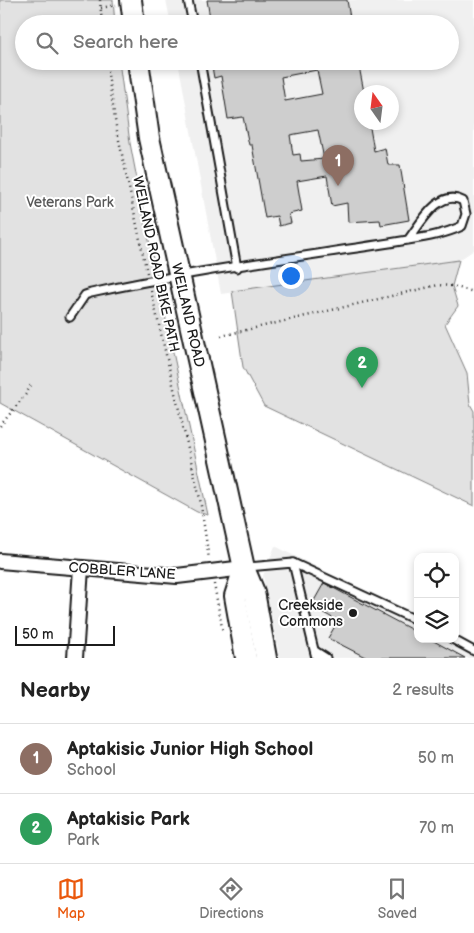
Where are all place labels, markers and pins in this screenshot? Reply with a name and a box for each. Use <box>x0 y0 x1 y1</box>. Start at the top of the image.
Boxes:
pin: 1 <box>322 145 354 186</box>
pin: 2 <box>346 347 378 388</box>
place label: Creekside Commons <box>278 597 343 630</box>
marker: Creekside Commons <box>347 607 359 619</box>

